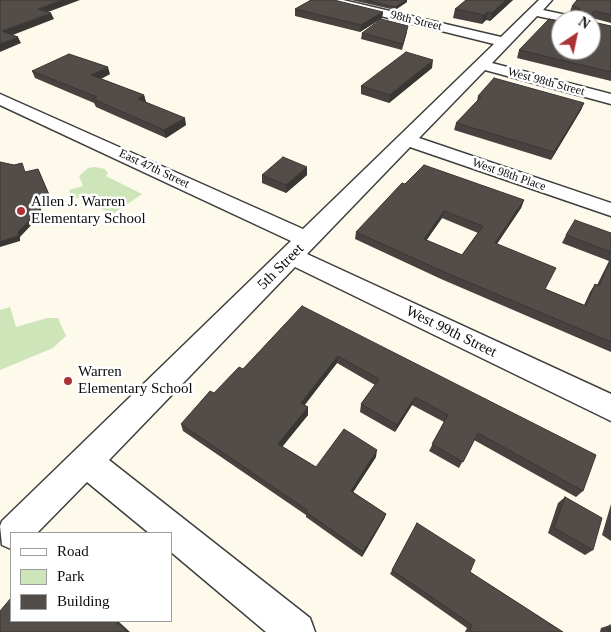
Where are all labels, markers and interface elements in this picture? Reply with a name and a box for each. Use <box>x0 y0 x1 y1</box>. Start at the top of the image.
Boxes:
street label: 98th Street <box>389 8 443 34</box>
north arrow <box>551 10 601 60</box>
text: N <box>576 14 592 32</box>
street label: West 98th Street <box>506 65 586 99</box>
street label: East 47th Street <box>117 146 191 192</box>
street label: West 98th Place <box>470 156 548 194</box>
place label: Allen J. Warren Elementary School <box>31 193 146 228</box>
marker: Allen J. Warren Elementary School <box>15 205 27 217</box>
street label: 5th Street <box>254 240 308 294</box>
street label: West 99th Street <box>403 302 499 362</box>
place label: Warren Elementary School <box>78 363 193 398</box>
marker: Warren Elementary School <box>62 375 74 387</box>
legend <box>10 532 172 622</box>
text: Road <box>57 543 89 559</box>
text: Park <box>57 568 85 584</box>
text: Building <box>57 593 110 609</box>

